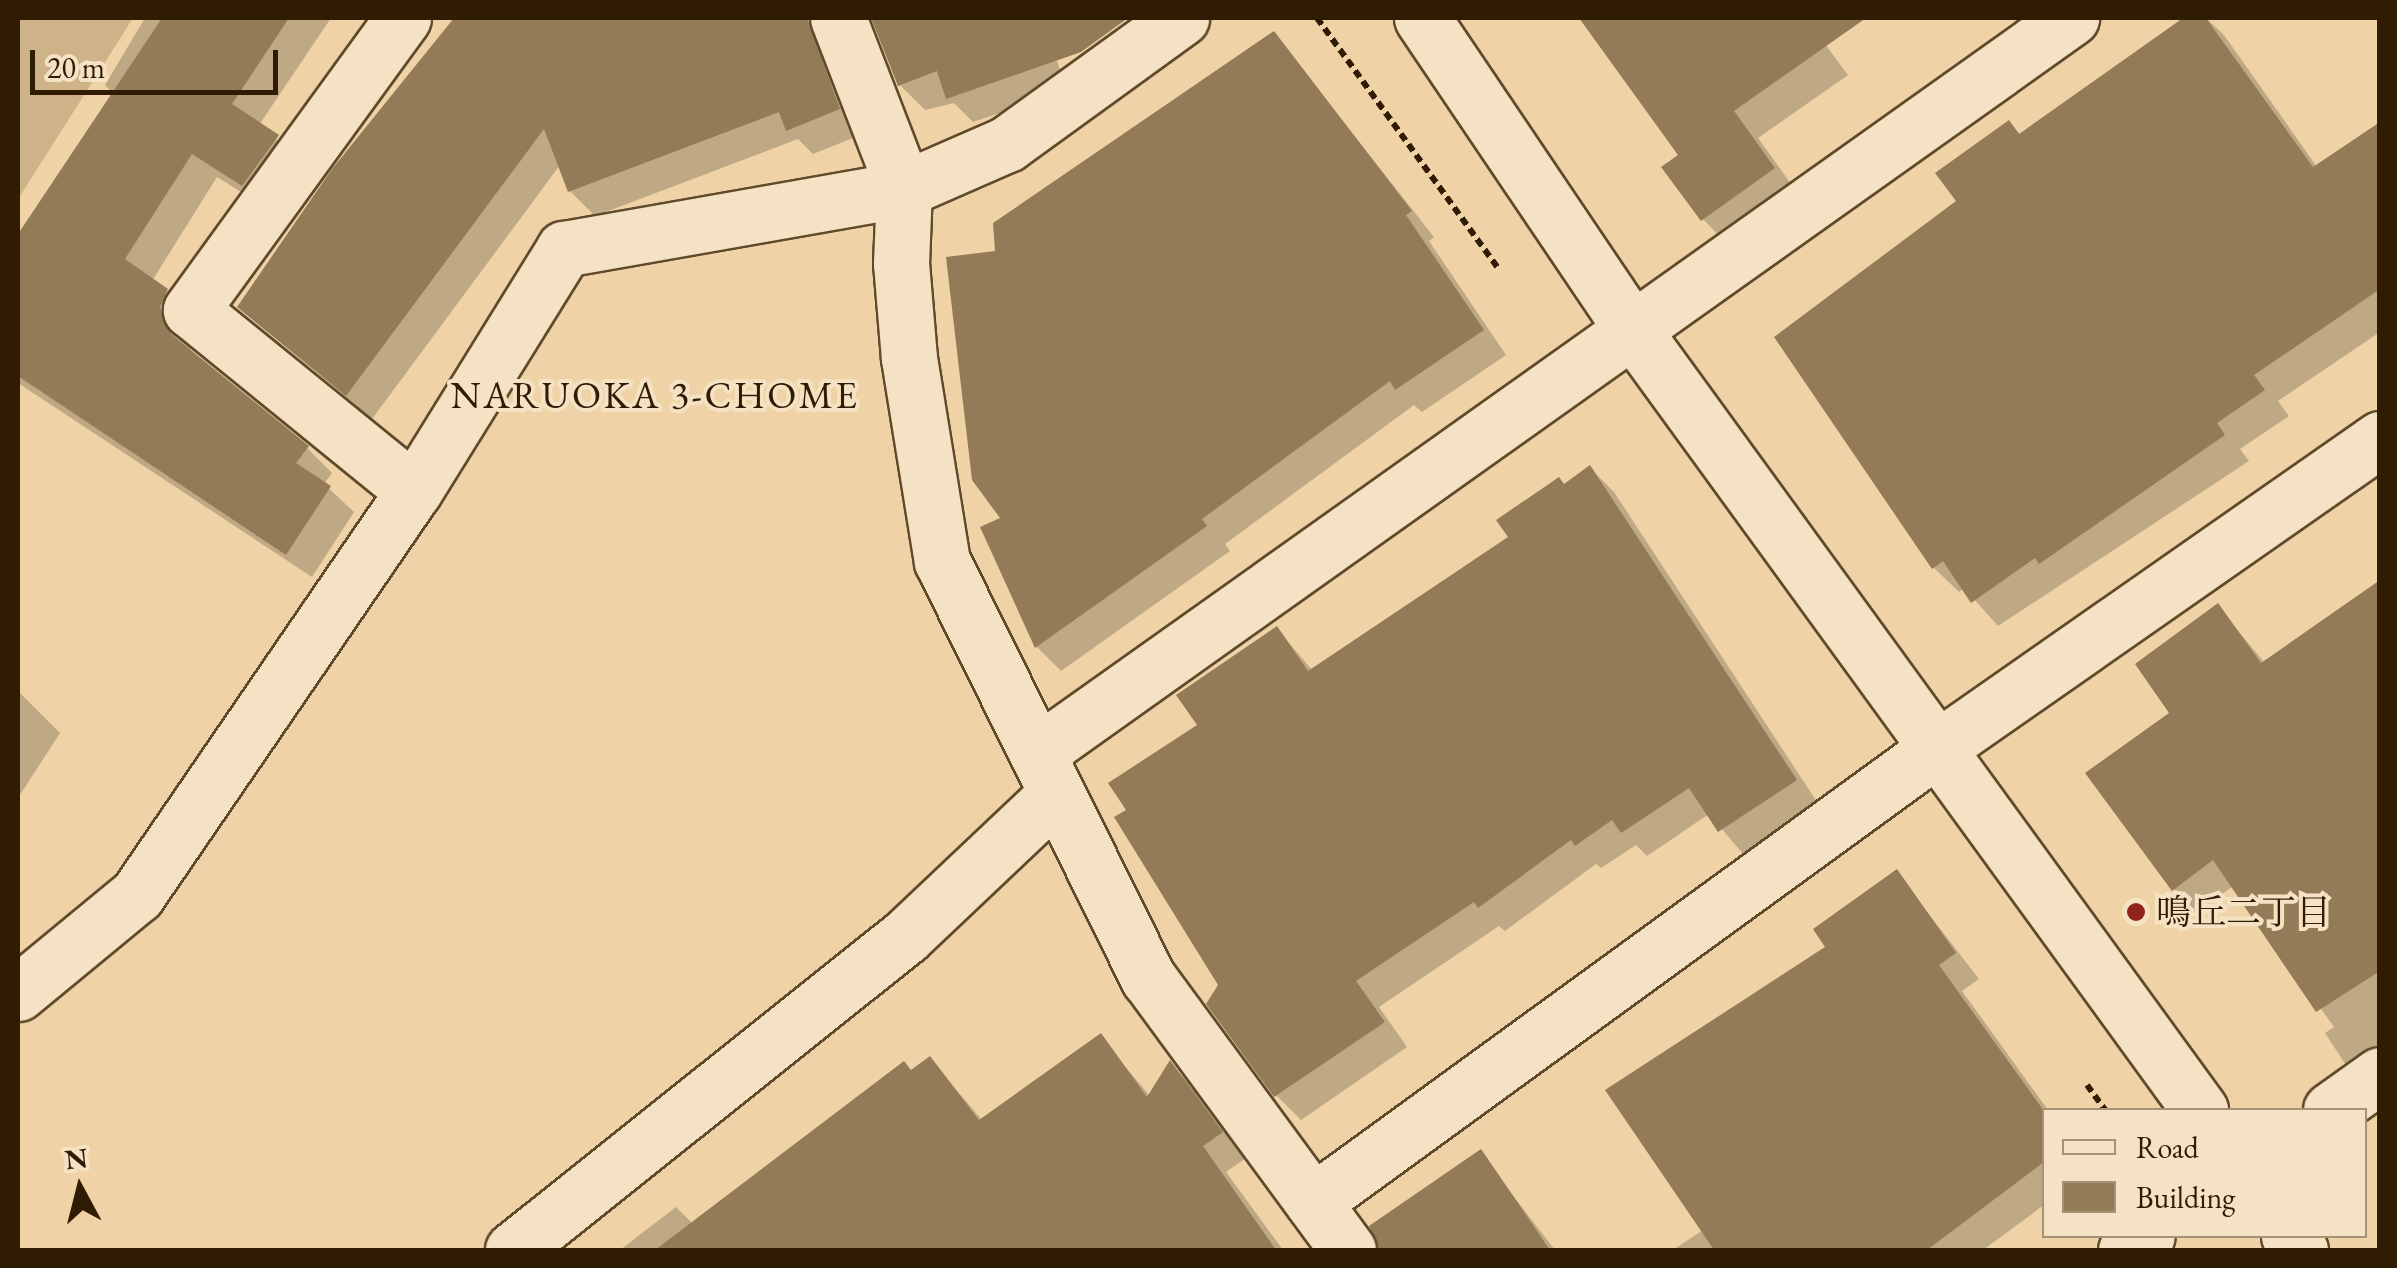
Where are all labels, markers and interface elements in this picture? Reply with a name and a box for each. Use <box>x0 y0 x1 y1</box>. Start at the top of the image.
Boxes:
scale bar <box>35 30 282 92</box>
text: 20 m <box>47 48 105 87</box>
district label: NARUOKA 3-CHOME <box>451 372 859 418</box>
place label: 鳴丘二丁目 <box>2156 891 2331 933</box>
marker: 鳴丘二丁目 <box>2125 901 2147 923</box>
legend <box>2042 1108 2367 1238</box>
text: Road <box>2136 1128 2199 1167</box>
north arrow <box>30 1138 130 1238</box>
text: N <box>63 1139 90 1177</box>
text: Building <box>2136 1178 2235 1217</box>

